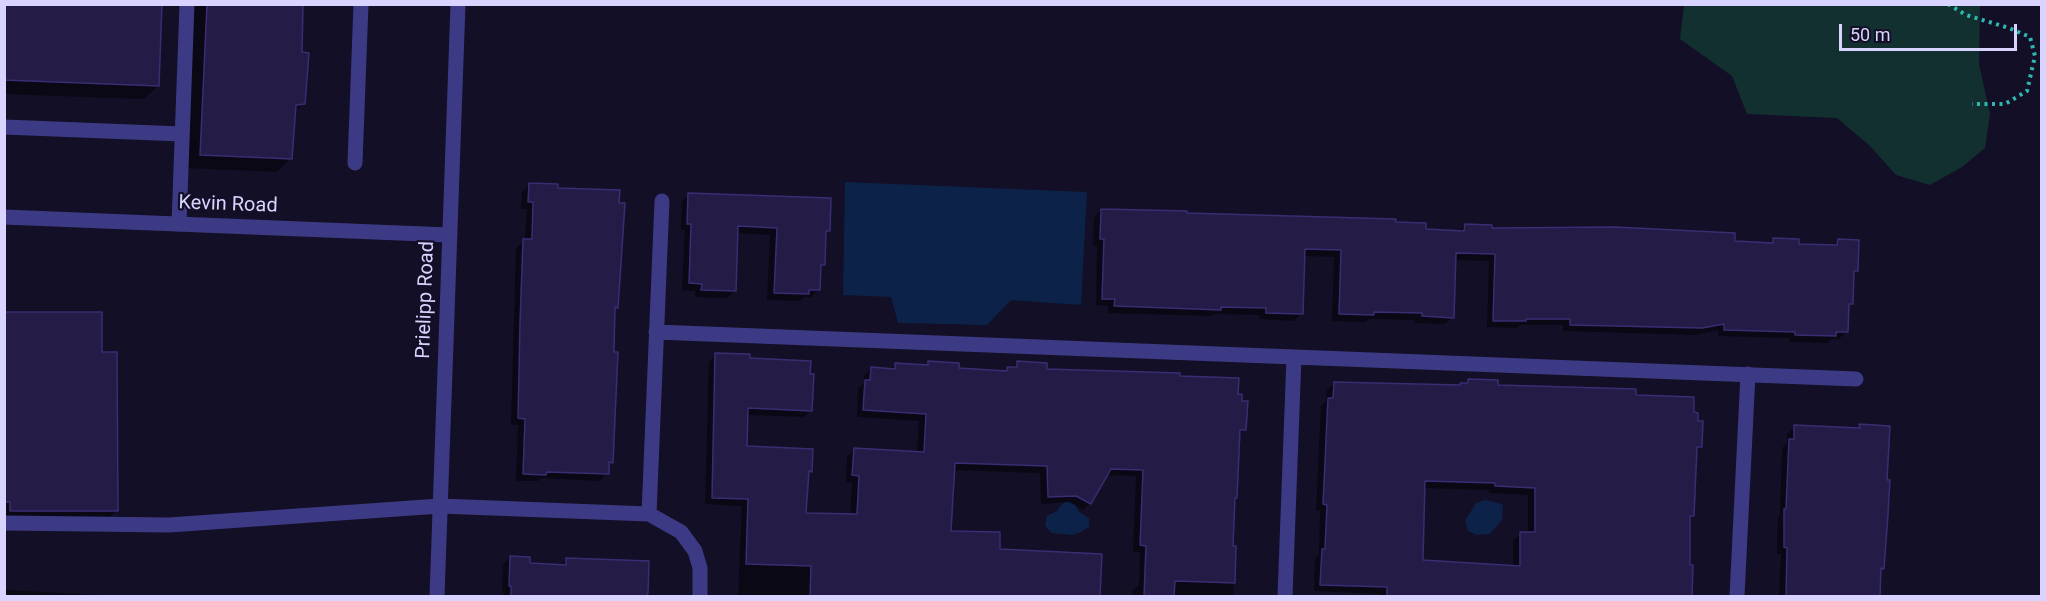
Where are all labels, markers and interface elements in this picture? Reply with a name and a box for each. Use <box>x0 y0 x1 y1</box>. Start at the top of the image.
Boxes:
scale bar <box>1842 12 2020 50</box>
text: 50 m <box>1850 24 1890 45</box>
street label: Kevin Road <box>178 191 278 219</box>
street label: Prielipp Road <box>412 241 440 359</box>

